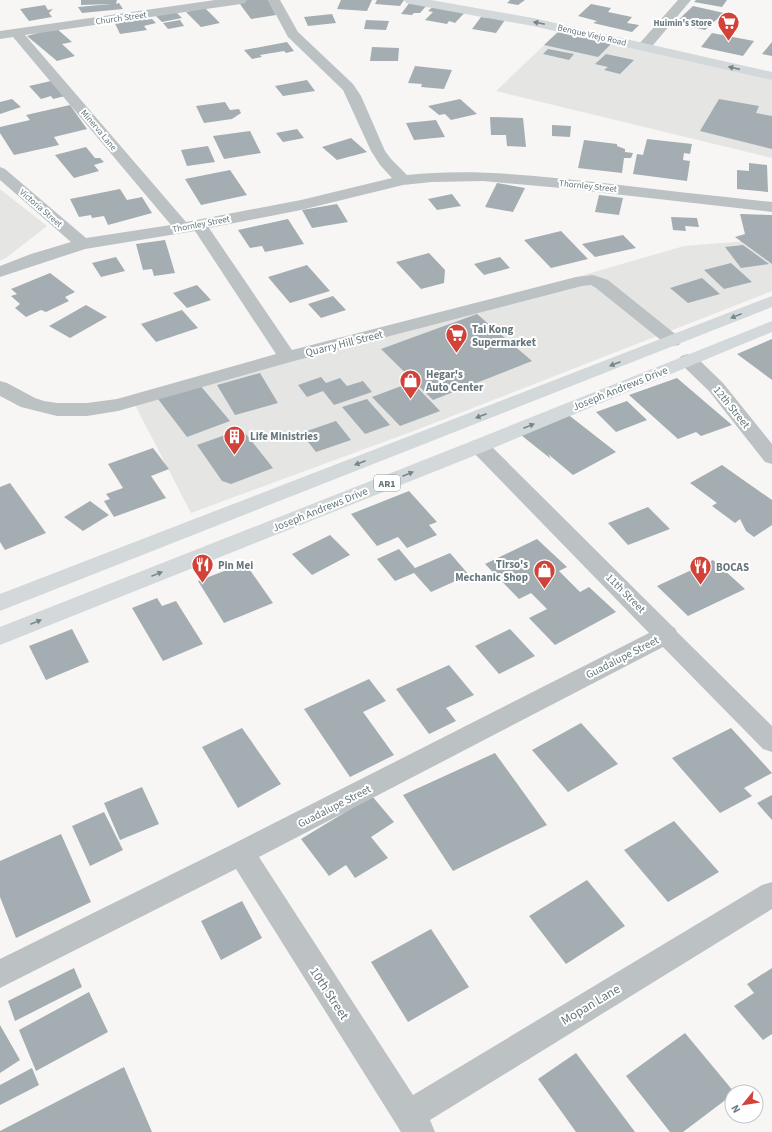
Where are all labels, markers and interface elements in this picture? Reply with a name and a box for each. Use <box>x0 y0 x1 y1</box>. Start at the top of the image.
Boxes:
street label: Church Street <box>95 8 147 29</box>
supermarket icon: Huimin's Store <box>715 10 741 43</box>
place label: Huimin's Store <box>654 17 712 30</box>
one-way arrow <box>533 20 545 26</box>
street label: Benque Viejo Road <box>556 21 628 50</box>
one-way arrow <box>728 64 740 70</box>
street label: Minerva Lane <box>78 107 120 154</box>
street label: Thornley Street <box>558 177 617 196</box>
street label: Victoria Street <box>16 186 65 231</box>
street label: Thornley Street <box>171 213 231 236</box>
one-way arrow <box>730 313 741 319</box>
supermarket icon: Tai Kong Supermarket <box>443 322 469 355</box>
place label: Tai Kong Supermarket <box>472 322 537 350</box>
street label: Quarry Hill Street <box>304 327 385 360</box>
one-way arrow <box>609 361 621 367</box>
street label: Joseph Andrews Drive <box>570 362 671 414</box>
shop icon: Hegar's Auto Center <box>397 367 423 400</box>
place label: Hegar's Auto Center <box>425 367 484 395</box>
street label: 12th Street <box>710 383 753 432</box>
one-way arrow <box>474 414 486 420</box>
one-way arrow <box>523 422 535 428</box>
building icon: Life Ministries <box>222 423 248 456</box>
place label: Life Ministries <box>250 429 318 444</box>
one-way arrow <box>353 461 365 467</box>
one-way arrow <box>403 471 415 477</box>
road number: AR1 <box>374 475 400 491</box>
street label: Joseph Andrews Drive <box>270 483 371 535</box>
restaurant icon: Pin Mei <box>190 552 216 585</box>
restaurant icon: BOCAS <box>688 554 714 587</box>
place label: Tirso's Mechanic Shop <box>455 557 528 585</box>
shop icon: Tirso's Mechanic Shop <box>531 557 557 590</box>
place label: Pin Mei <box>218 558 253 573</box>
place label: BOCAS <box>716 560 749 575</box>
one-way arrow <box>152 570 164 576</box>
street label: 11th Street <box>603 570 649 617</box>
one-way arrow <box>31 618 43 624</box>
street label: Guadalupe Street <box>583 632 662 682</box>
street label: Guadalupe Street <box>295 781 374 831</box>
street label: 10th Street <box>305 964 353 1024</box>
street label: Mopan Lane <box>557 980 624 1030</box>
north arrow <box>724 1084 764 1124</box>
text: N <box>727 1102 744 1116</box>

